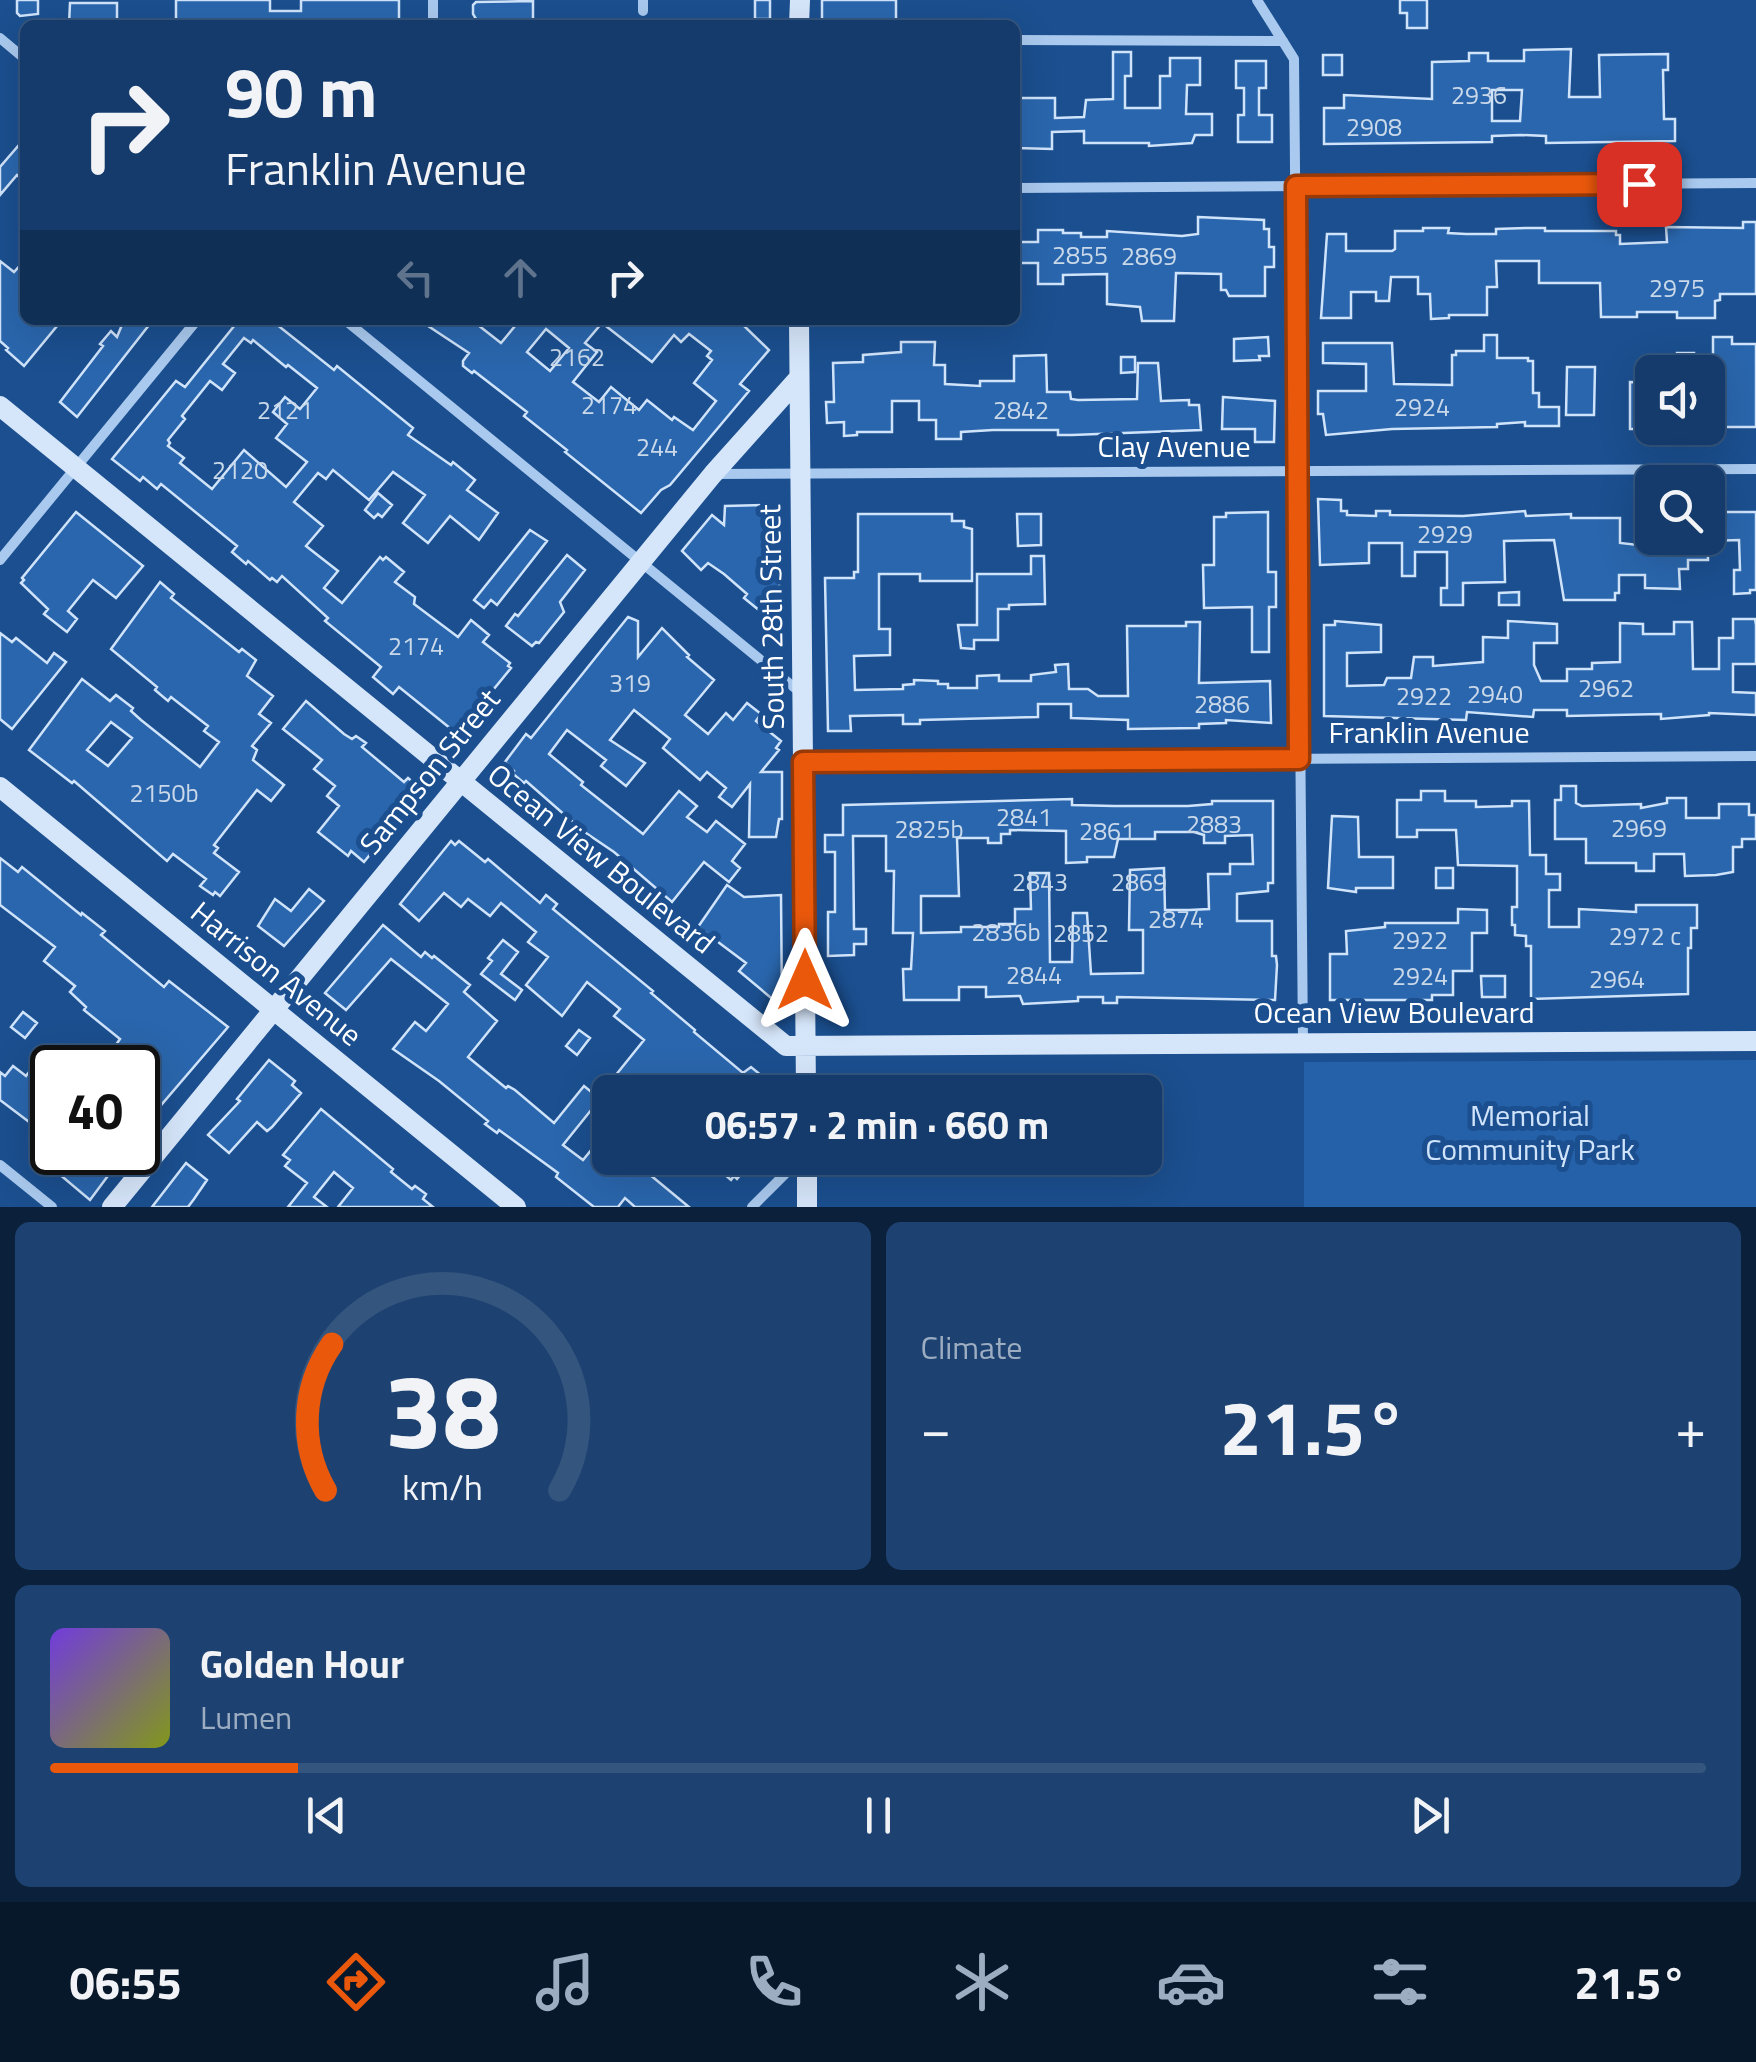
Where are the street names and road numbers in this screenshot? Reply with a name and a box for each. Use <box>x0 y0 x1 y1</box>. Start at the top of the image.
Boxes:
street label: Clay Avenue <box>1097 423 1251 469</box>
street label: South 28th Street <box>746 503 796 730</box>
street label: Sampson Street <box>348 678 511 864</box>
street label: Franklin Avenue <box>1328 709 1530 755</box>
street label: Ocean View Boulevard <box>478 752 725 965</box>
street label: Harrison Avenue <box>181 890 372 1057</box>
street label: Ocean View Boulevard <box>1253 989 1535 1035</box>

